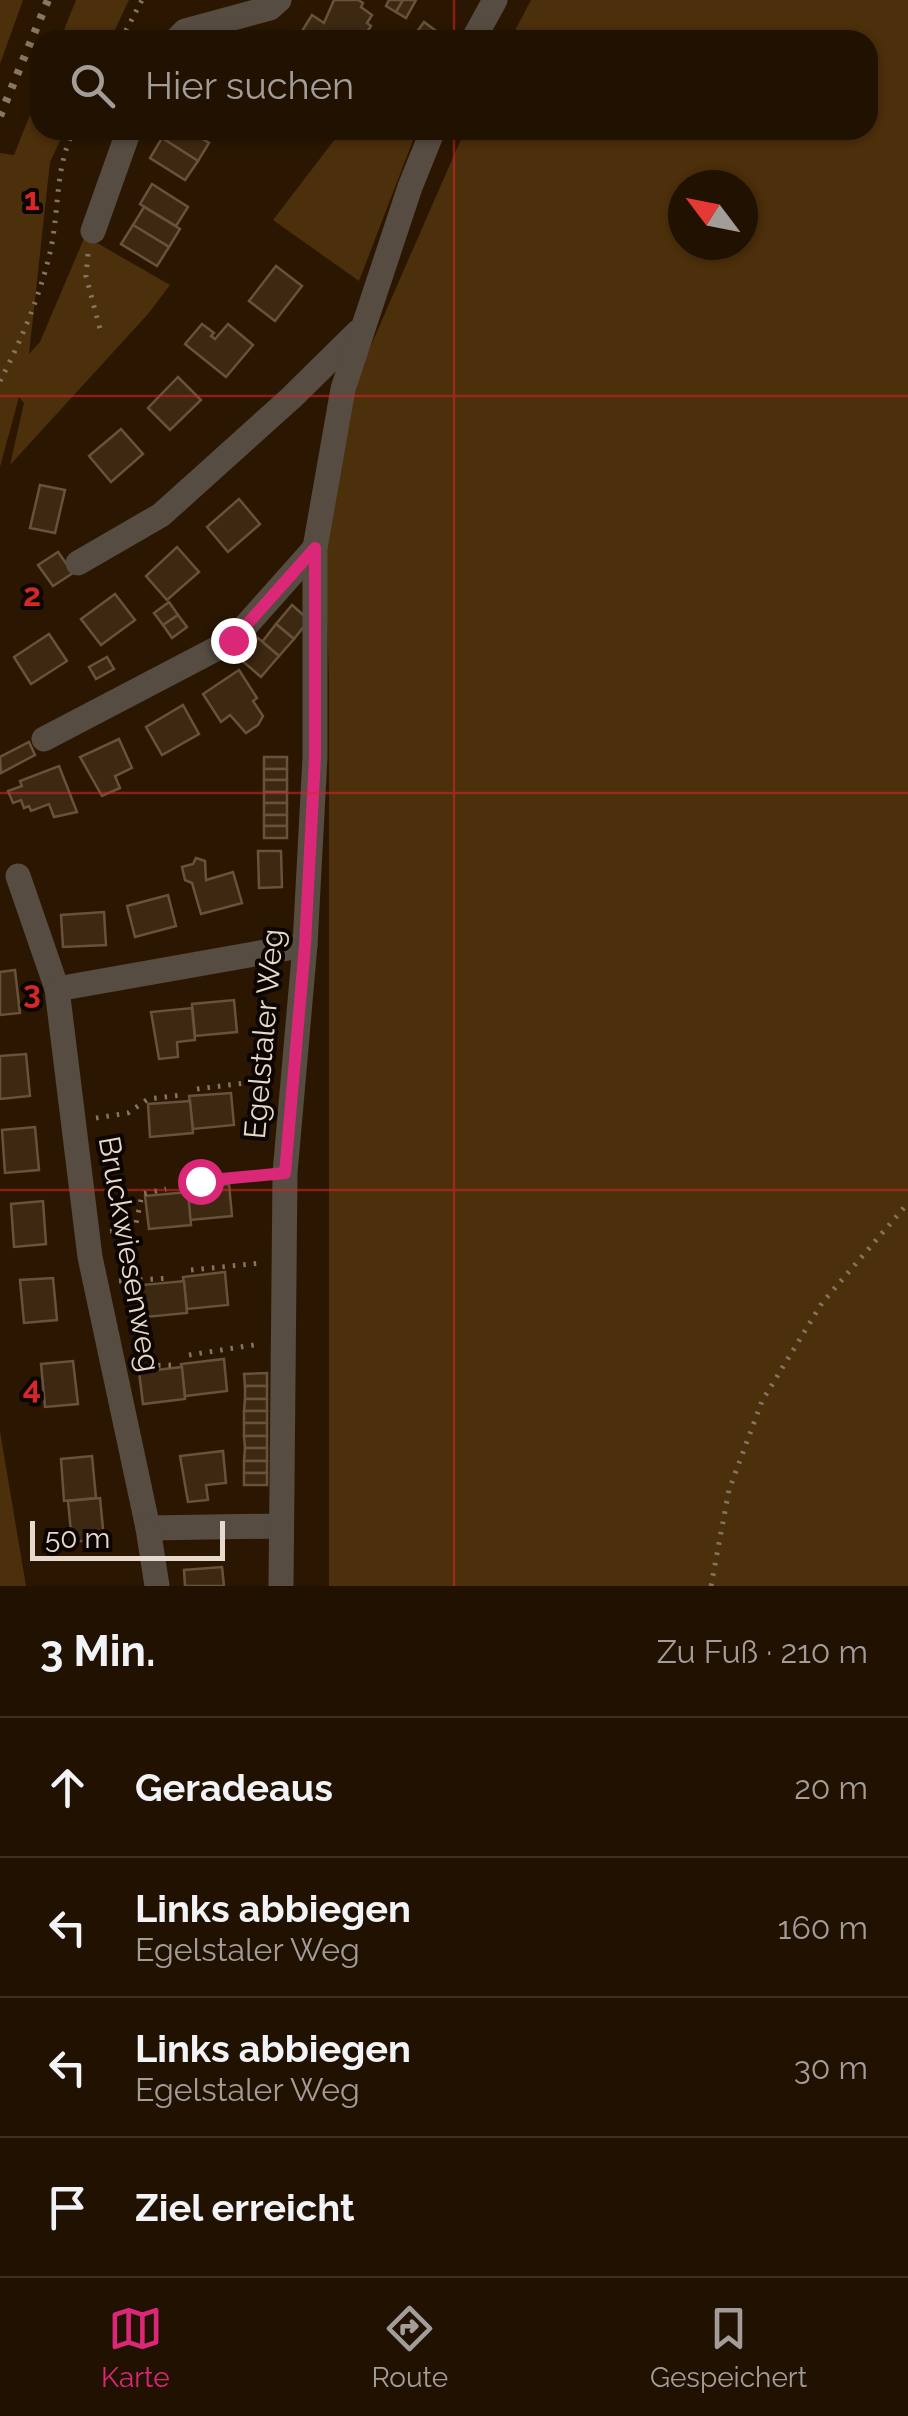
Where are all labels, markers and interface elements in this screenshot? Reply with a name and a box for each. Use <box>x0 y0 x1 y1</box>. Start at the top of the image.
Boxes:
search box <box>30 30 878 140</box>
icon: search <box>65 58 120 113</box>
text: Hier suchen <box>145 63 354 108</box>
north arrow <box>668 170 758 260</box>
text: 1 <box>24 180 40 217</box>
text: 2 <box>23 576 41 613</box>
route end <box>211 618 257 664</box>
street label: Egelstaler Weg <box>237 927 290 1140</box>
text: 3 <box>23 973 41 1010</box>
street label: Bruckwiesenweg <box>92 1133 167 1374</box>
route start <box>178 1159 224 1205</box>
text: 4 <box>23 1369 41 1406</box>
scale bar <box>30 1516 225 1560</box>
text: 50 m <box>45 1522 110 1555</box>
text: 3 Min. <box>40 1627 155 1676</box>
text: Zu Fuß · 210 m <box>657 1633 868 1670</box>
icon: ahead <box>40 1760 95 1815</box>
text: Geradeaus <box>135 1765 333 1810</box>
text: 20 m <box>794 1769 868 1806</box>
text: Links abbiegen <box>135 1886 411 1931</box>
icon: left <box>40 1900 95 1955</box>
text: 160 m <box>778 1909 868 1946</box>
text: Egelstaler Weg <box>135 1931 360 1968</box>
text: Links abbiegen <box>135 2026 411 2071</box>
icon: left <box>40 2040 95 2095</box>
text: 30 m <box>794 2049 868 2086</box>
text: Egelstaler Weg <box>135 2071 360 2108</box>
icon: arrive <box>40 2180 95 2235</box>
text: Ziel erreicht <box>135 2185 355 2230</box>
tab: Karte <box>101 2301 170 2394</box>
tab: Route <box>371 2301 448 2394</box>
tab: Gespeichert <box>650 2301 807 2394</box>

